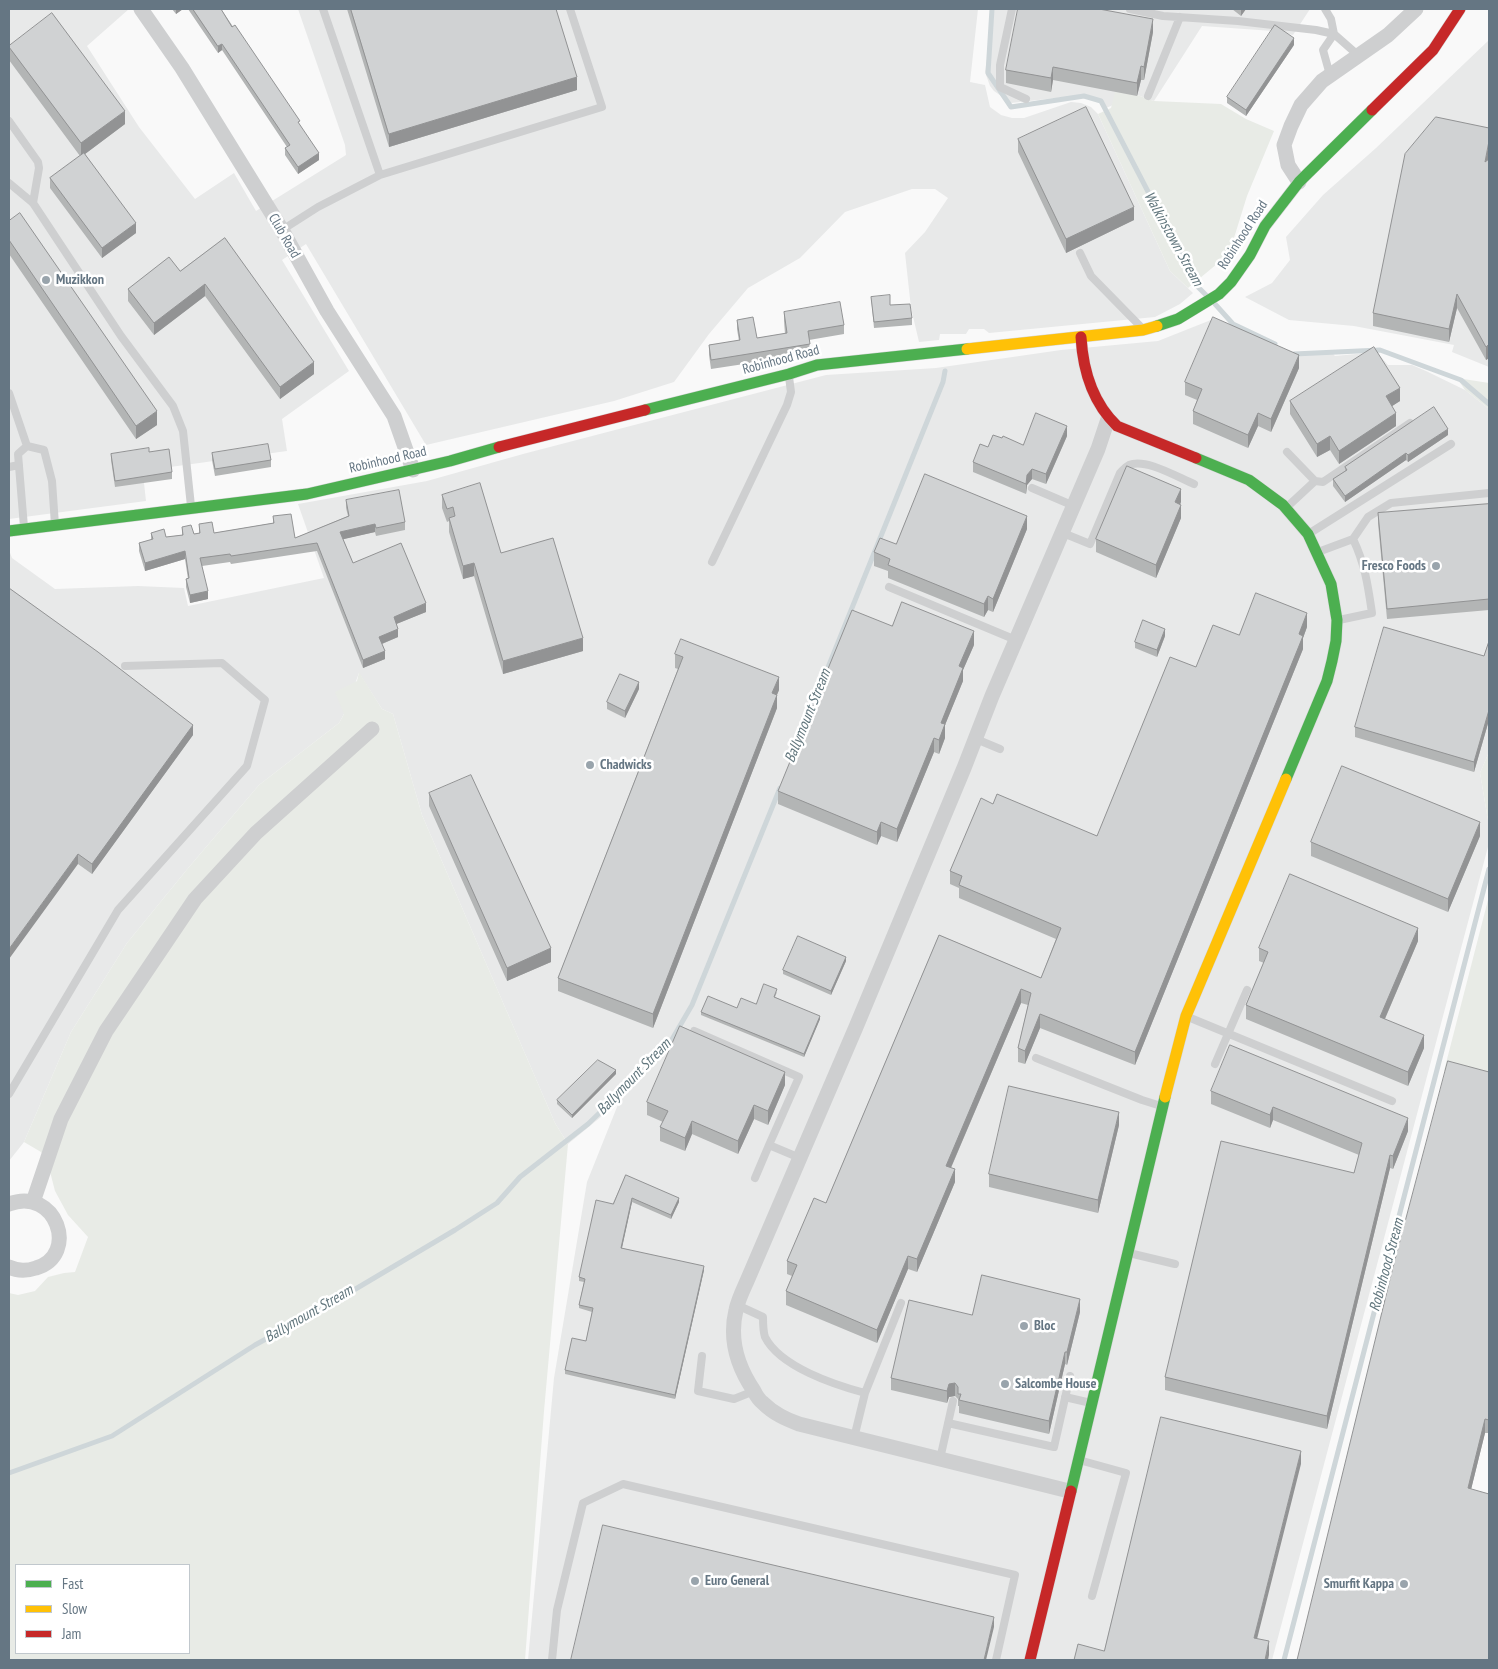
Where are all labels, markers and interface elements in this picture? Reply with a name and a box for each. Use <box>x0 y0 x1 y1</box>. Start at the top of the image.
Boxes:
water label: Walkinstown Stream <box>1140 189 1206 289</box>
street label: Robinhood Road <box>1215 197 1271 273</box>
street label: Club Road <box>265 211 303 261</box>
place label: Muzikkon <box>56 272 104 288</box>
marker: Muzikkon <box>40 274 52 286</box>
street label: Robinhood Road <box>741 342 821 378</box>
street label: Robinhood Road <box>348 443 428 477</box>
place label: Fresco Foods <box>1362 558 1426 574</box>
marker: Fresco Foods <box>1430 560 1442 572</box>
water label: Ballymount Stream <box>781 667 835 765</box>
place label: Chadwicks <box>600 757 652 773</box>
marker: Chadwicks <box>584 759 596 771</box>
water label: Ballymount Stream <box>593 1035 675 1119</box>
water label: Robinhood Stream <box>1366 1217 1408 1313</box>
water label: Ballymount Stream <box>262 1281 356 1347</box>
place label: Bloc <box>1034 1318 1055 1334</box>
marker: Bloc <box>1018 1320 1030 1332</box>
place label: Salcombe House <box>1015 1376 1096 1392</box>
marker: Salcombe House <box>999 1378 1011 1390</box>
legend <box>15 1564 190 1654</box>
place label: Euro General <box>705 1573 769 1589</box>
text: Fast <box>62 1574 83 1593</box>
marker: Euro General <box>689 1575 701 1587</box>
place label: Smurfit Kappa <box>1324 1576 1394 1592</box>
marker: Smurfit Kappa <box>1398 1578 1410 1590</box>
text: Slow <box>62 1599 87 1618</box>
text: Jam <box>62 1624 81 1643</box>

